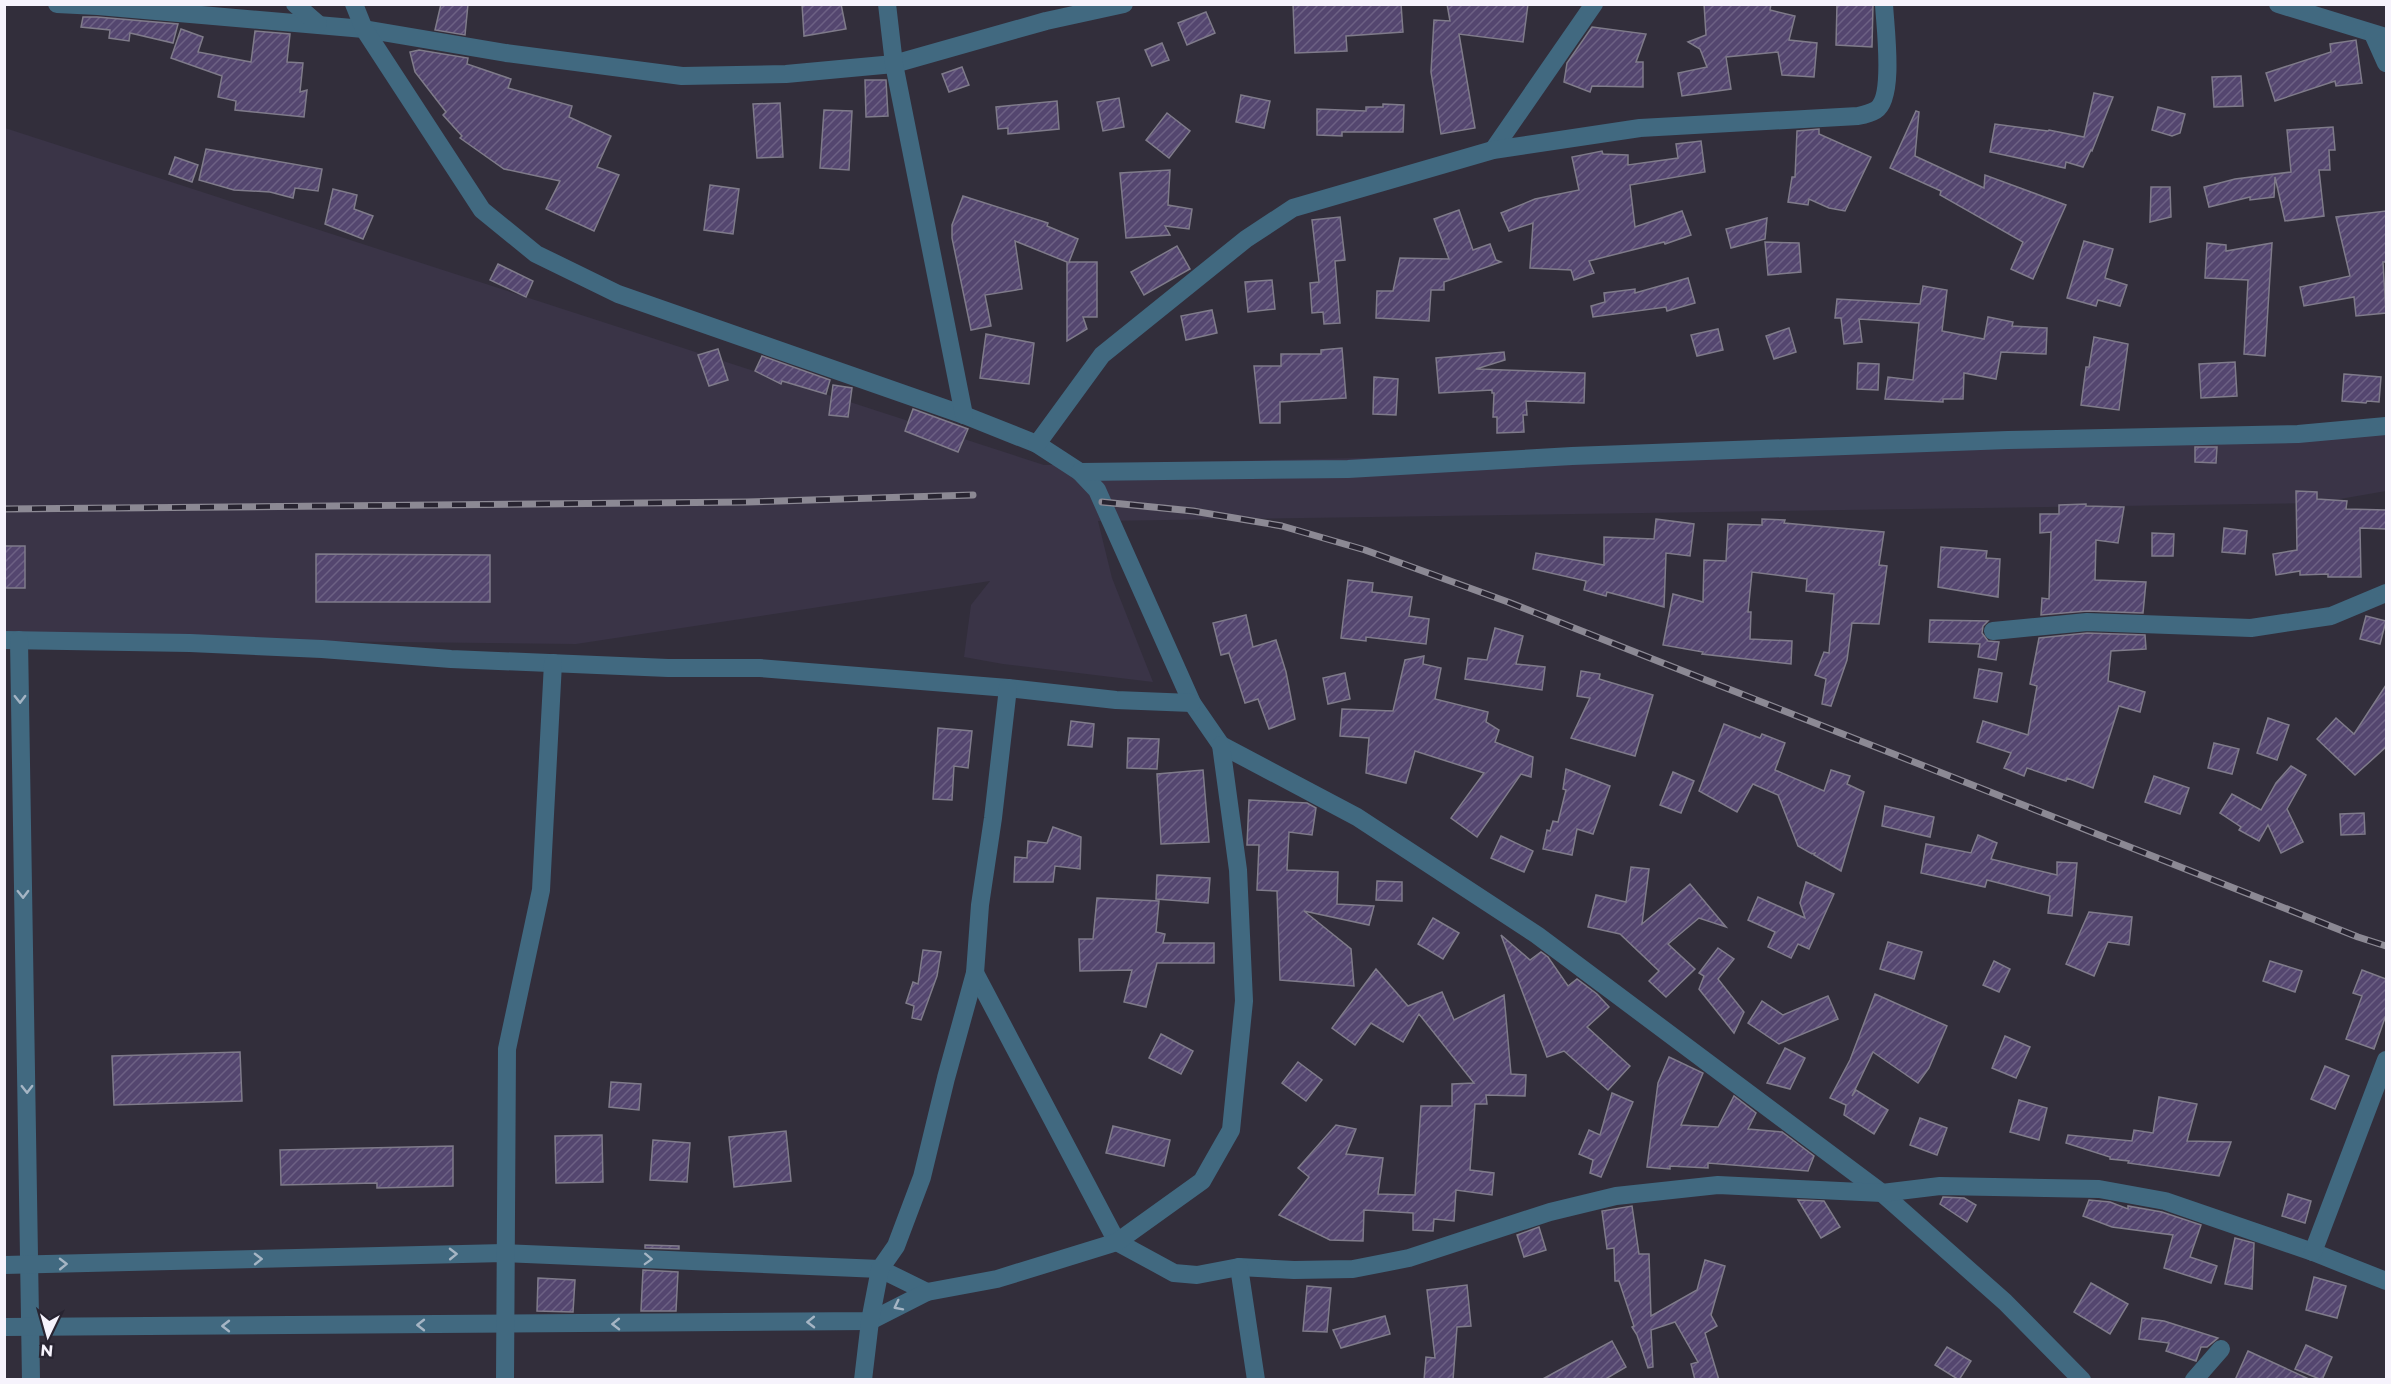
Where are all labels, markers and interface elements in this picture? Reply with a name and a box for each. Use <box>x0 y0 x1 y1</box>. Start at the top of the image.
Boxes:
one-way arrow <box>14 694 26 703</box>
one-way arrow <box>17 889 30 898</box>
one-way arrow <box>21 1084 33 1093</box>
one-way arrow <box>448 1248 457 1260</box>
one-way arrow <box>643 1252 652 1265</box>
one-way arrow <box>253 1253 262 1265</box>
one-way arrow <box>58 1258 67 1270</box>
one-way arrow <box>894 1299 905 1311</box>
north arrow <box>18 1306 78 1366</box>
one-way arrow <box>807 1316 816 1328</box>
one-way arrow <box>612 1317 621 1330</box>
one-way arrow <box>417 1319 426 1331</box>
one-way arrow <box>222 1320 231 1332</box>
text: N <box>39 1340 54 1360</box>

